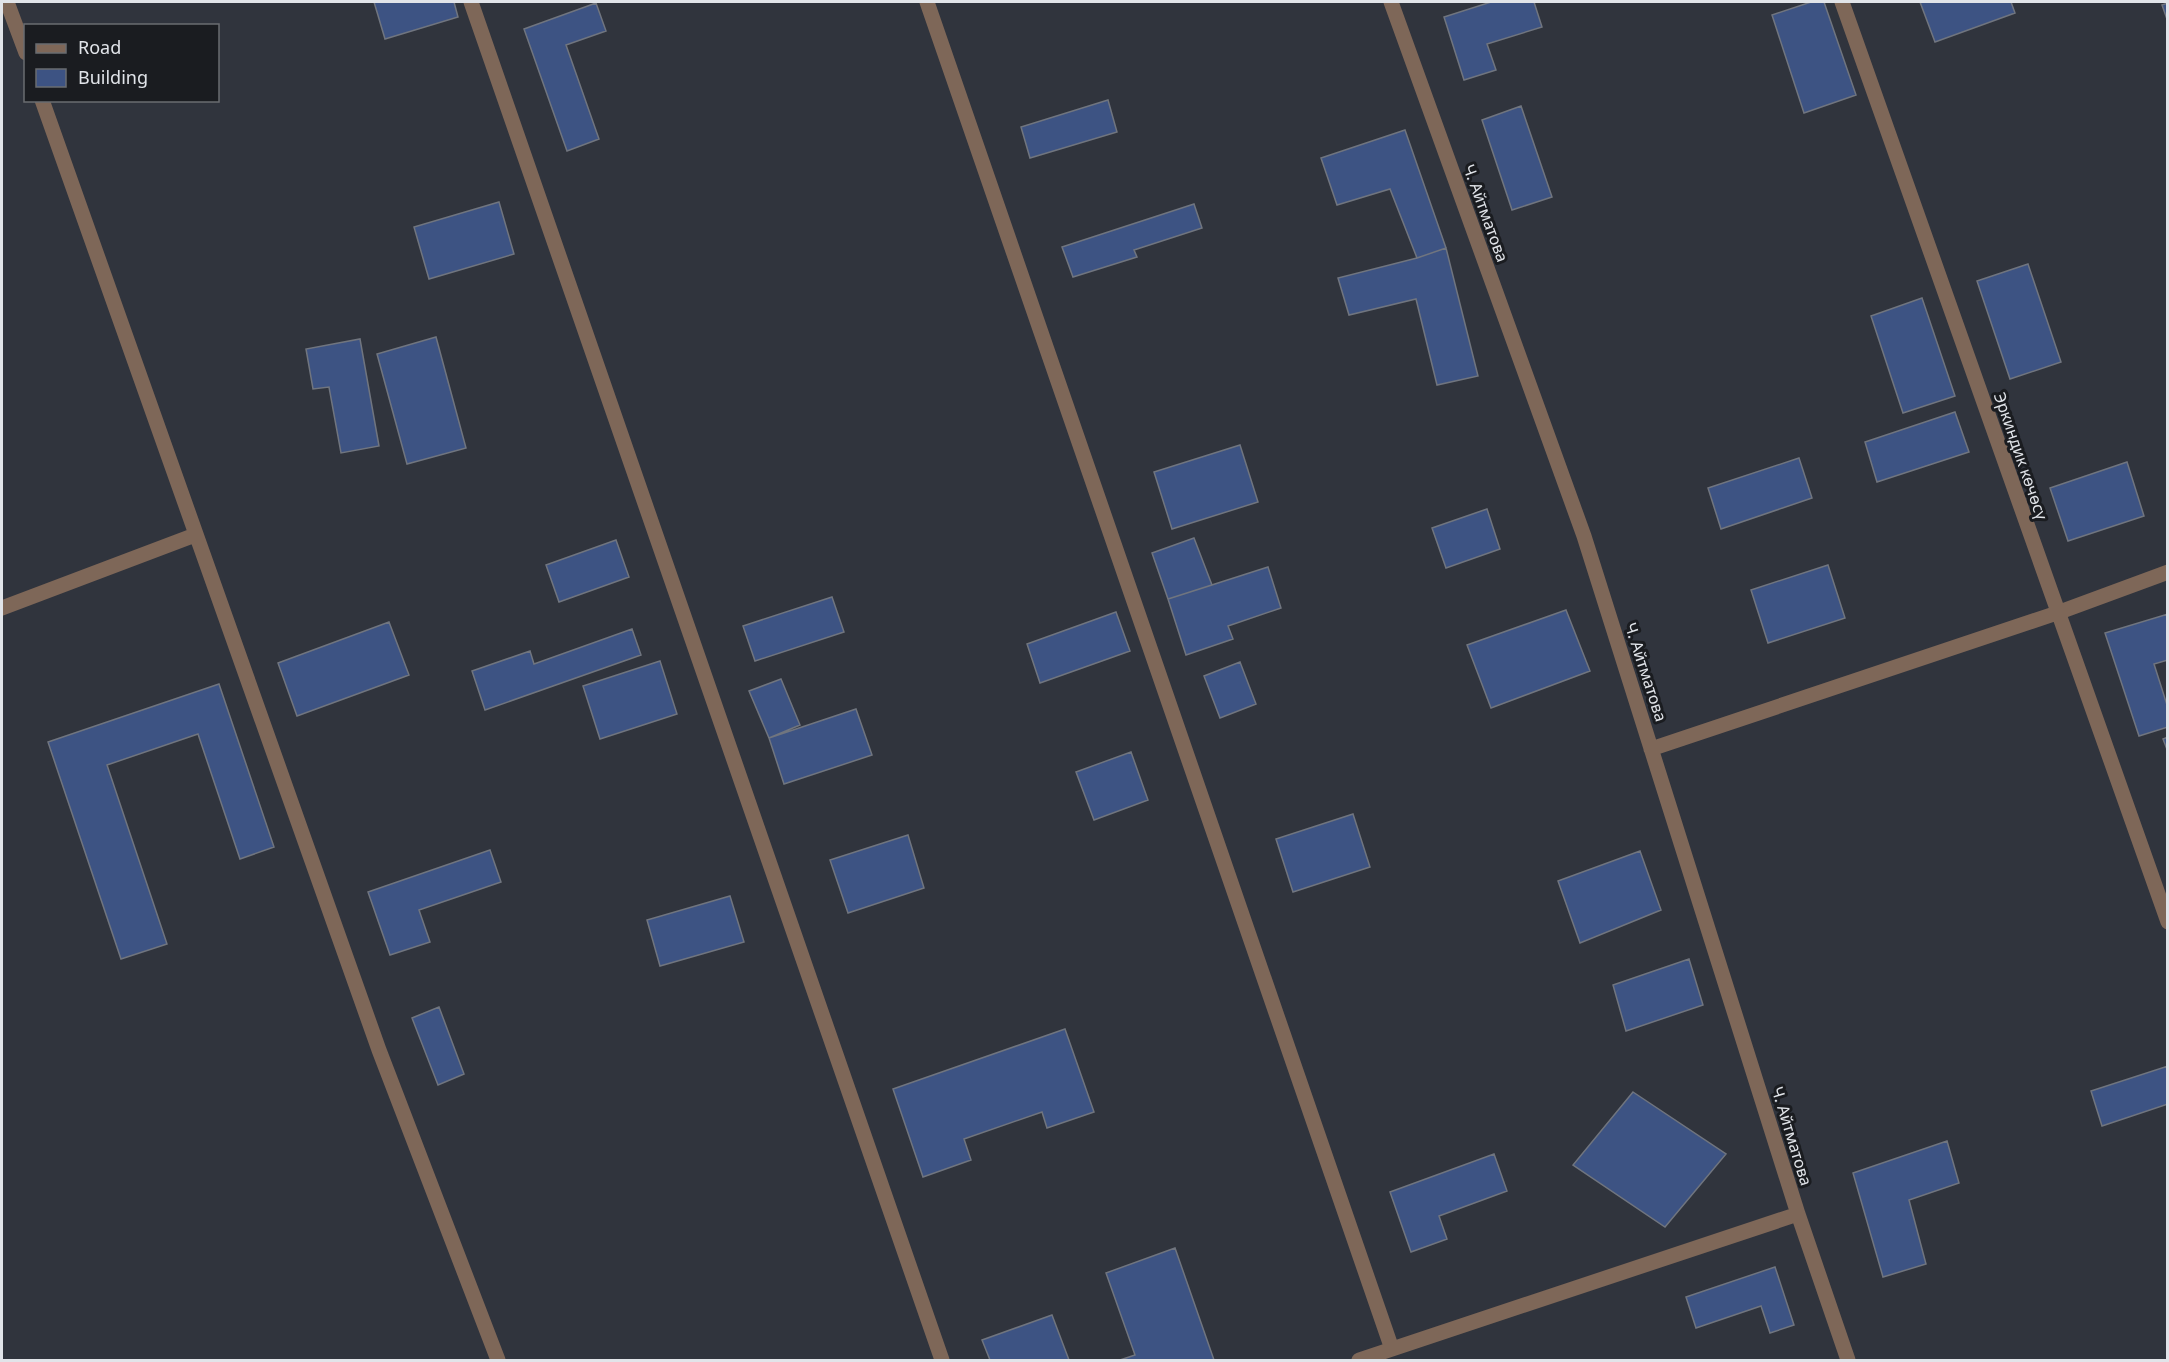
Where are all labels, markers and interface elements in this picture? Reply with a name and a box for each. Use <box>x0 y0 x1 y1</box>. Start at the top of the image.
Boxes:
legend <box>24 24 219 102</box>
text: Road <box>78 35 121 59</box>
text: Building <box>78 65 148 89</box>
street label: Ч. Айтматова <box>1458 161 1514 265</box>
street label: Эркиндик көчөсү <box>1989 389 2053 523</box>
street label: Ч. Айтматова <box>1620 620 1672 724</box>
street label: Ч. Айтматова <box>1766 1084 1818 1188</box>

